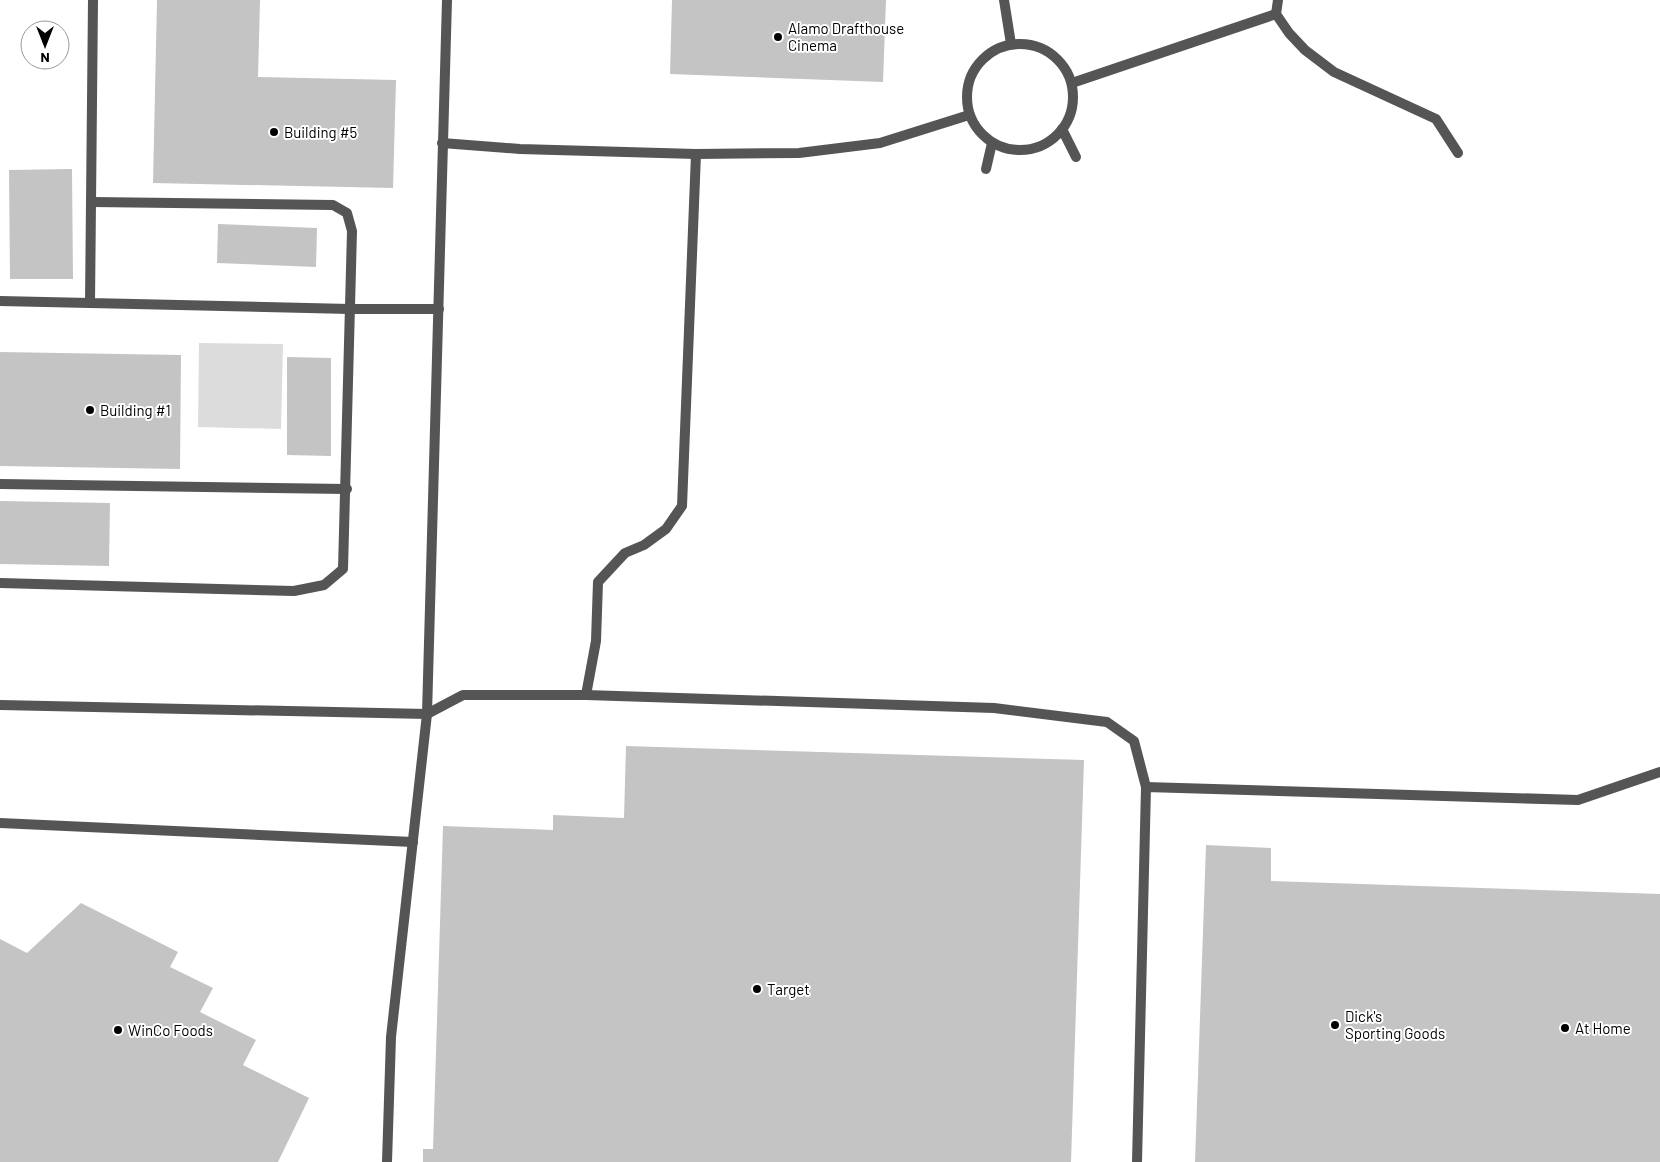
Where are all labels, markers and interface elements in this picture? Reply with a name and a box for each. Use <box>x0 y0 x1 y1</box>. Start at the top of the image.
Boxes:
place label: Alamo Drafthouse Cinema <box>788 19 904 54</box>
north arrow <box>20 20 70 70</box>
marker: Alamo Drafthouse Cinema <box>772 31 784 43</box>
text: N <box>40 50 50 67</box>
place label: Building #5 <box>284 123 357 141</box>
marker: Building #5 <box>268 126 280 138</box>
place label: Building #1 <box>100 401 171 419</box>
marker: Building #1 <box>84 404 96 416</box>
place label: Target <box>767 980 810 998</box>
marker: Target <box>751 983 763 995</box>
place label: Dick's Sporting Goods <box>1345 1007 1445 1042</box>
marker: Dick's Sporting Goods <box>1329 1019 1341 1031</box>
place label: At Home <box>1575 1019 1631 1037</box>
place label: WinCo Foods <box>128 1021 213 1039</box>
marker: At Home <box>1559 1022 1571 1034</box>
marker: WinCo Foods <box>112 1024 124 1036</box>

